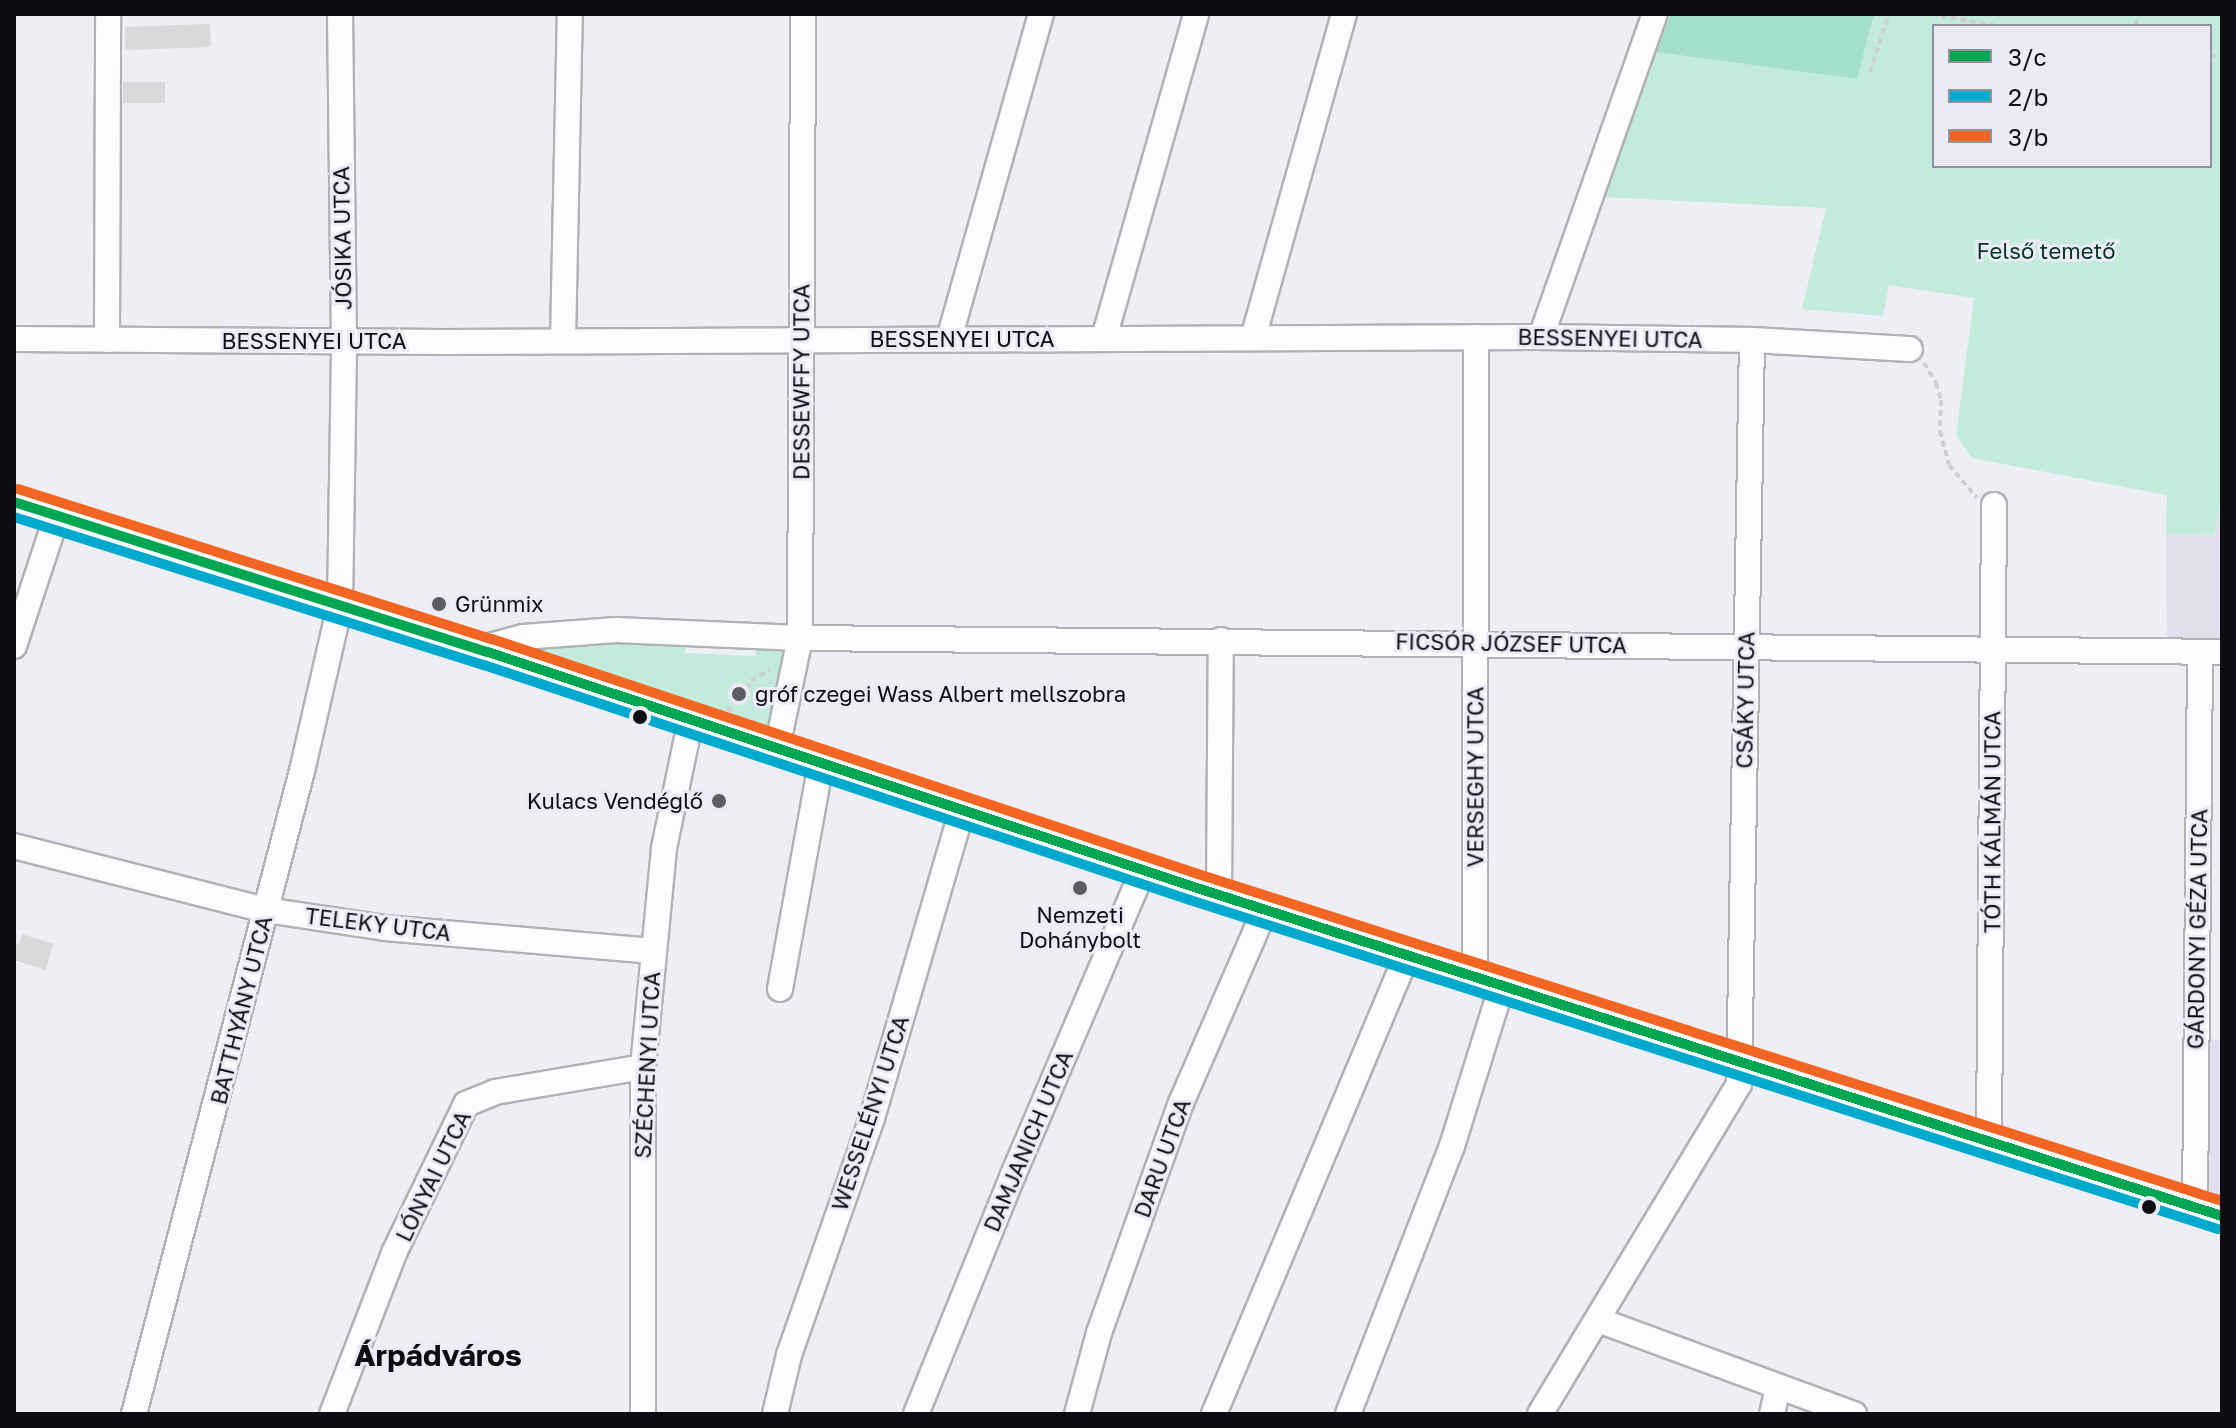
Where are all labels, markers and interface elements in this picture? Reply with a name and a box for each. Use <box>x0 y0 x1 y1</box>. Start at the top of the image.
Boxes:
legend <box>1932 24 2212 168</box>
text: 3/c <box>2008 42 2047 71</box>
text: 2/b <box>2008 82 2048 111</box>
text: 3/b <box>2008 122 2048 151</box>
street label: JÓSIKA UTCA <box>328 166 356 310</box>
park label: Felső temető <box>1977 238 2115 264</box>
street label: DESSEWFFY UTCA <box>788 284 814 480</box>
street label: BESSENYEI UTCA <box>1517 323 1703 353</box>
street label: BESSENYEI UTCA <box>870 326 1054 352</box>
street label: BESSENYEI UTCA <box>222 328 406 354</box>
place label: Grünmix <box>455 591 543 617</box>
marker: Grünmix <box>430 595 448 613</box>
street label: FICSÓR JÓZSEF UTCA <box>1395 628 1627 658</box>
street label: CSÁKY UTCA <box>1731 631 1759 769</box>
place label: gróf czegei Wass Albert mellszobra <box>755 681 1126 707</box>
marker: gróf czegei Wass Albert mellszobra <box>730 685 748 703</box>
street label: VERSEGHY UTCA <box>1462 687 1488 867</box>
unlabelled marker <box>632 709 648 725</box>
street label: TÓTH KÁLMÁN UTCA <box>1979 711 2005 933</box>
place label: Kulacs Vendéglő <box>527 788 703 814</box>
marker: Kulacs Vendéglő <box>710 792 728 810</box>
street label: GÁRDONYI GÉZA UTCA <box>2182 809 2212 1049</box>
marker: Nemzeti Dohánybolt <box>1071 879 1089 897</box>
place label: Nemzeti Dohánybolt <box>1019 901 1141 952</box>
street label: TELEKY UTCA <box>304 902 452 946</box>
street label: BATTHYÁNY UTCA <box>205 913 277 1107</box>
street label: SZÉCHENYI UTCA <box>629 971 665 1159</box>
street label: WESSELÉNYI UTCA <box>826 1012 914 1214</box>
street label: DAMJANICH UTCA <box>978 1046 1078 1236</box>
street label: DARU UTCA <box>1128 1095 1196 1221</box>
street label: LÓNYAI UTCA <box>390 1106 476 1246</box>
unlabelled marker <box>2141 1199 2157 1215</box>
district label: Árpádváros <box>354 1337 522 1373</box>

